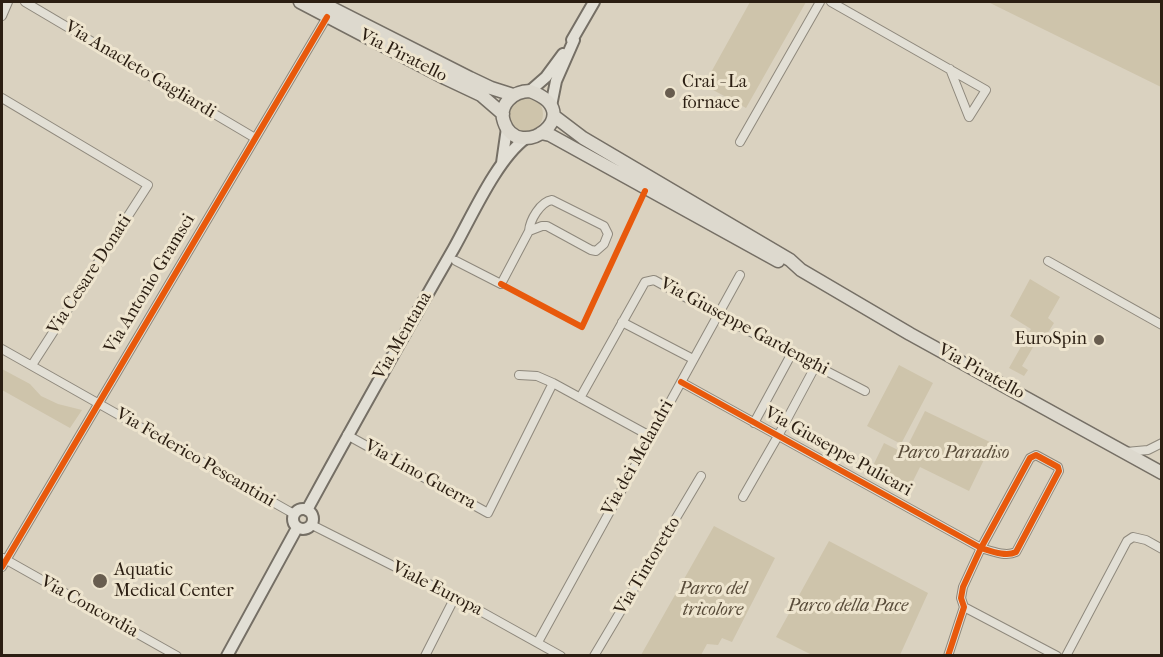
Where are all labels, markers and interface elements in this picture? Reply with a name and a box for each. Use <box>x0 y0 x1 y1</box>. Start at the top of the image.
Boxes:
street label: Via Anacleto Gagliardi <box>61 16 219 124</box>
street label: Via Piratello <box>356 25 450 87</box>
place label: Crai - La fornace <box>682 72 747 115</box>
marker: Crai - La fornace <box>663 86 677 100</box>
street label: Via Antonio Gramsci <box>100 210 200 358</box>
street label: Via Cesare Donati <box>43 211 137 339</box>
street label: Via Giuseppe Gardenghi <box>656 273 832 381</box>
street label: Via Mentana <box>369 288 437 384</box>
place label: EuroSpin <box>1014 329 1087 351</box>
marker: EuroSpin <box>1092 333 1106 347</box>
street label: Via Piratello <box>934 339 1028 405</box>
street label: Via dei Melandri <box>597 397 679 519</box>
street label: Via Giuseppe Pulicari <box>760 402 916 502</box>
street label: Via Federico Pescantini <box>112 404 278 512</box>
street label: Via Lino Guerra <box>361 435 479 515</box>
park label: Parco Paradiso <box>897 443 1009 465</box>
street label: Via Tintoretto <box>610 513 686 619</box>
street label: Viale Europa <box>388 557 486 621</box>
place label: Aquatic Medical Center <box>114 560 234 602</box>
street label: Via Concordia <box>36 571 142 643</box>
marker: Aquatic Medical Center <box>91 572 109 590</box>
park label: Parco del tricolore <box>679 579 747 622</box>
park label: Parco della Pace <box>788 596 908 618</box>

